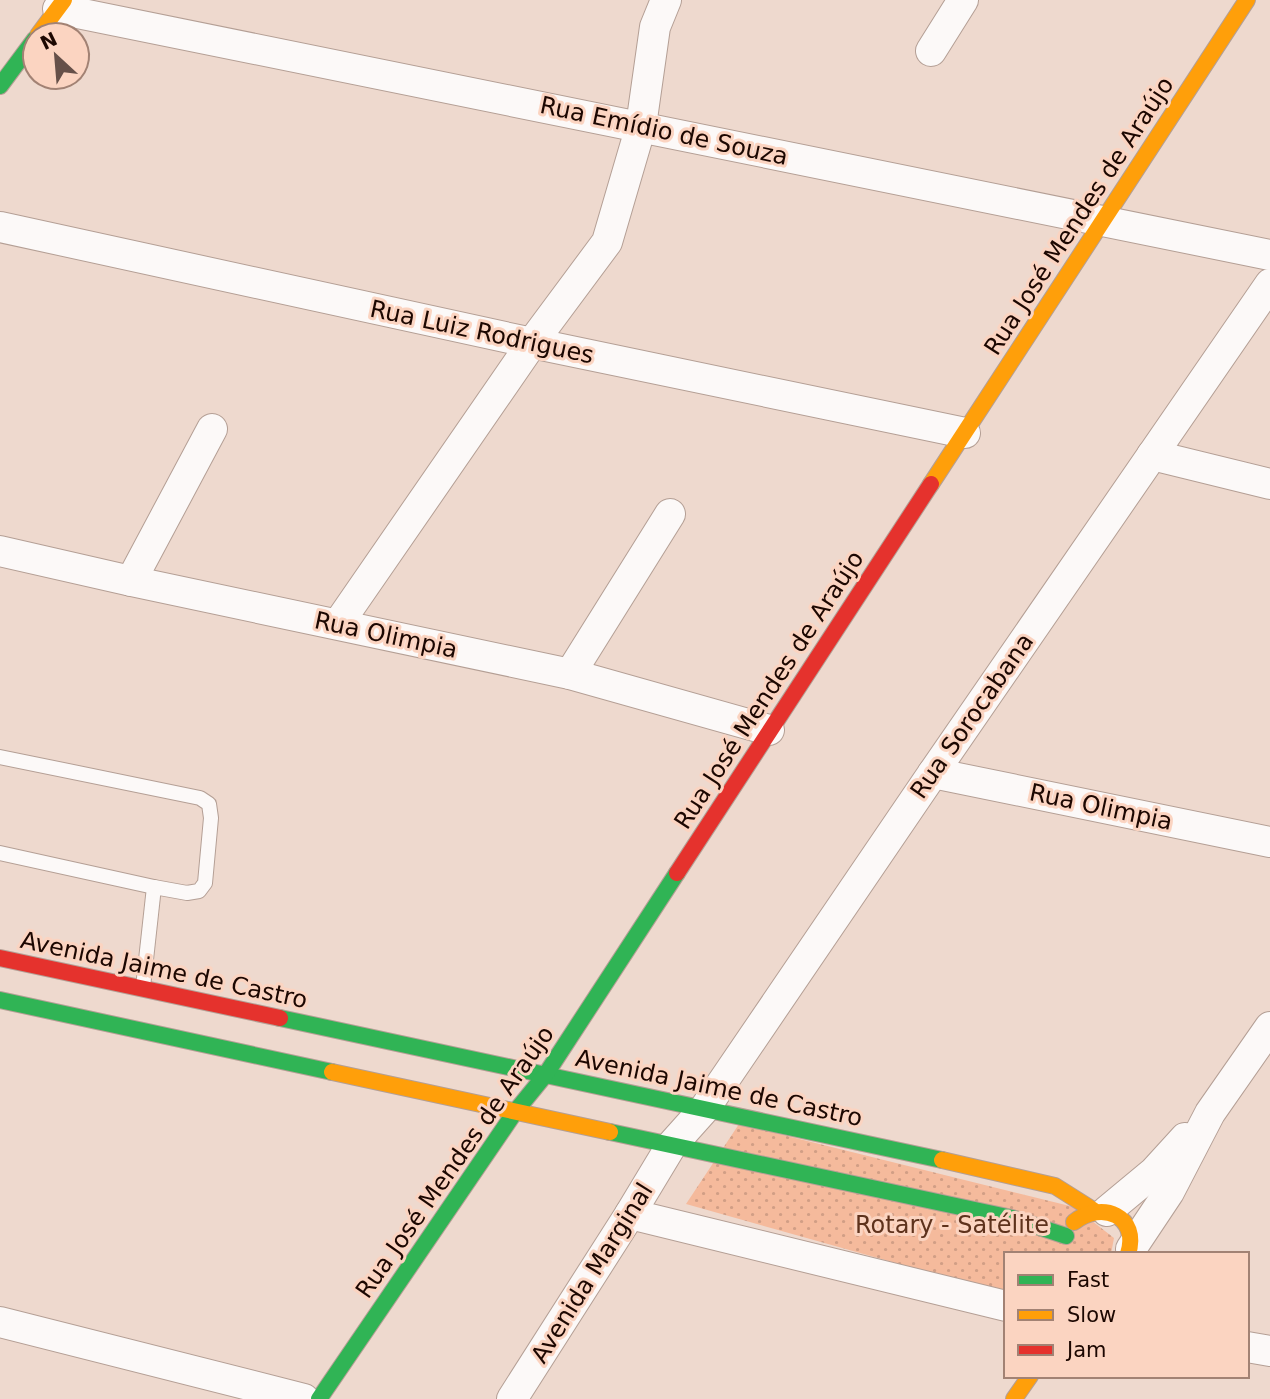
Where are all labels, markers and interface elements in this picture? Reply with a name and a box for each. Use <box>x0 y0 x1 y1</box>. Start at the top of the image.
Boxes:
north arrow <box>21 21 91 91</box>
text: N <box>37 27 61 54</box>
street label: Rua José Mendes de Araújo <box>979 72 1179 360</box>
street label: Rua Emídio de Souza <box>538 91 790 171</box>
street label: Rua Luiz Rodrigues <box>368 295 596 369</box>
street label: Rua José Mendes de Araújo <box>669 546 869 834</box>
street label: Rua Olimpia <box>312 606 460 664</box>
street label: Rua Sorocabana <box>905 628 1039 804</box>
street label: Rua Olimpia <box>1027 778 1175 836</box>
street label: Avenida Jaime de Castro <box>18 926 310 1014</box>
street label: Rua José Mendes de Araújo <box>350 1021 560 1303</box>
street label: Avenida Jaime de Castro <box>573 1044 865 1132</box>
street label: Avenida Marginal <box>525 1178 659 1368</box>
park label: Rotary - Satélite <box>855 1211 1049 1239</box>
legend <box>1004 1252 1249 1378</box>
text: Fast <box>1067 1268 1109 1292</box>
text: Slow <box>1067 1303 1116 1327</box>
text: Jam <box>1065 1338 1107 1362</box>

